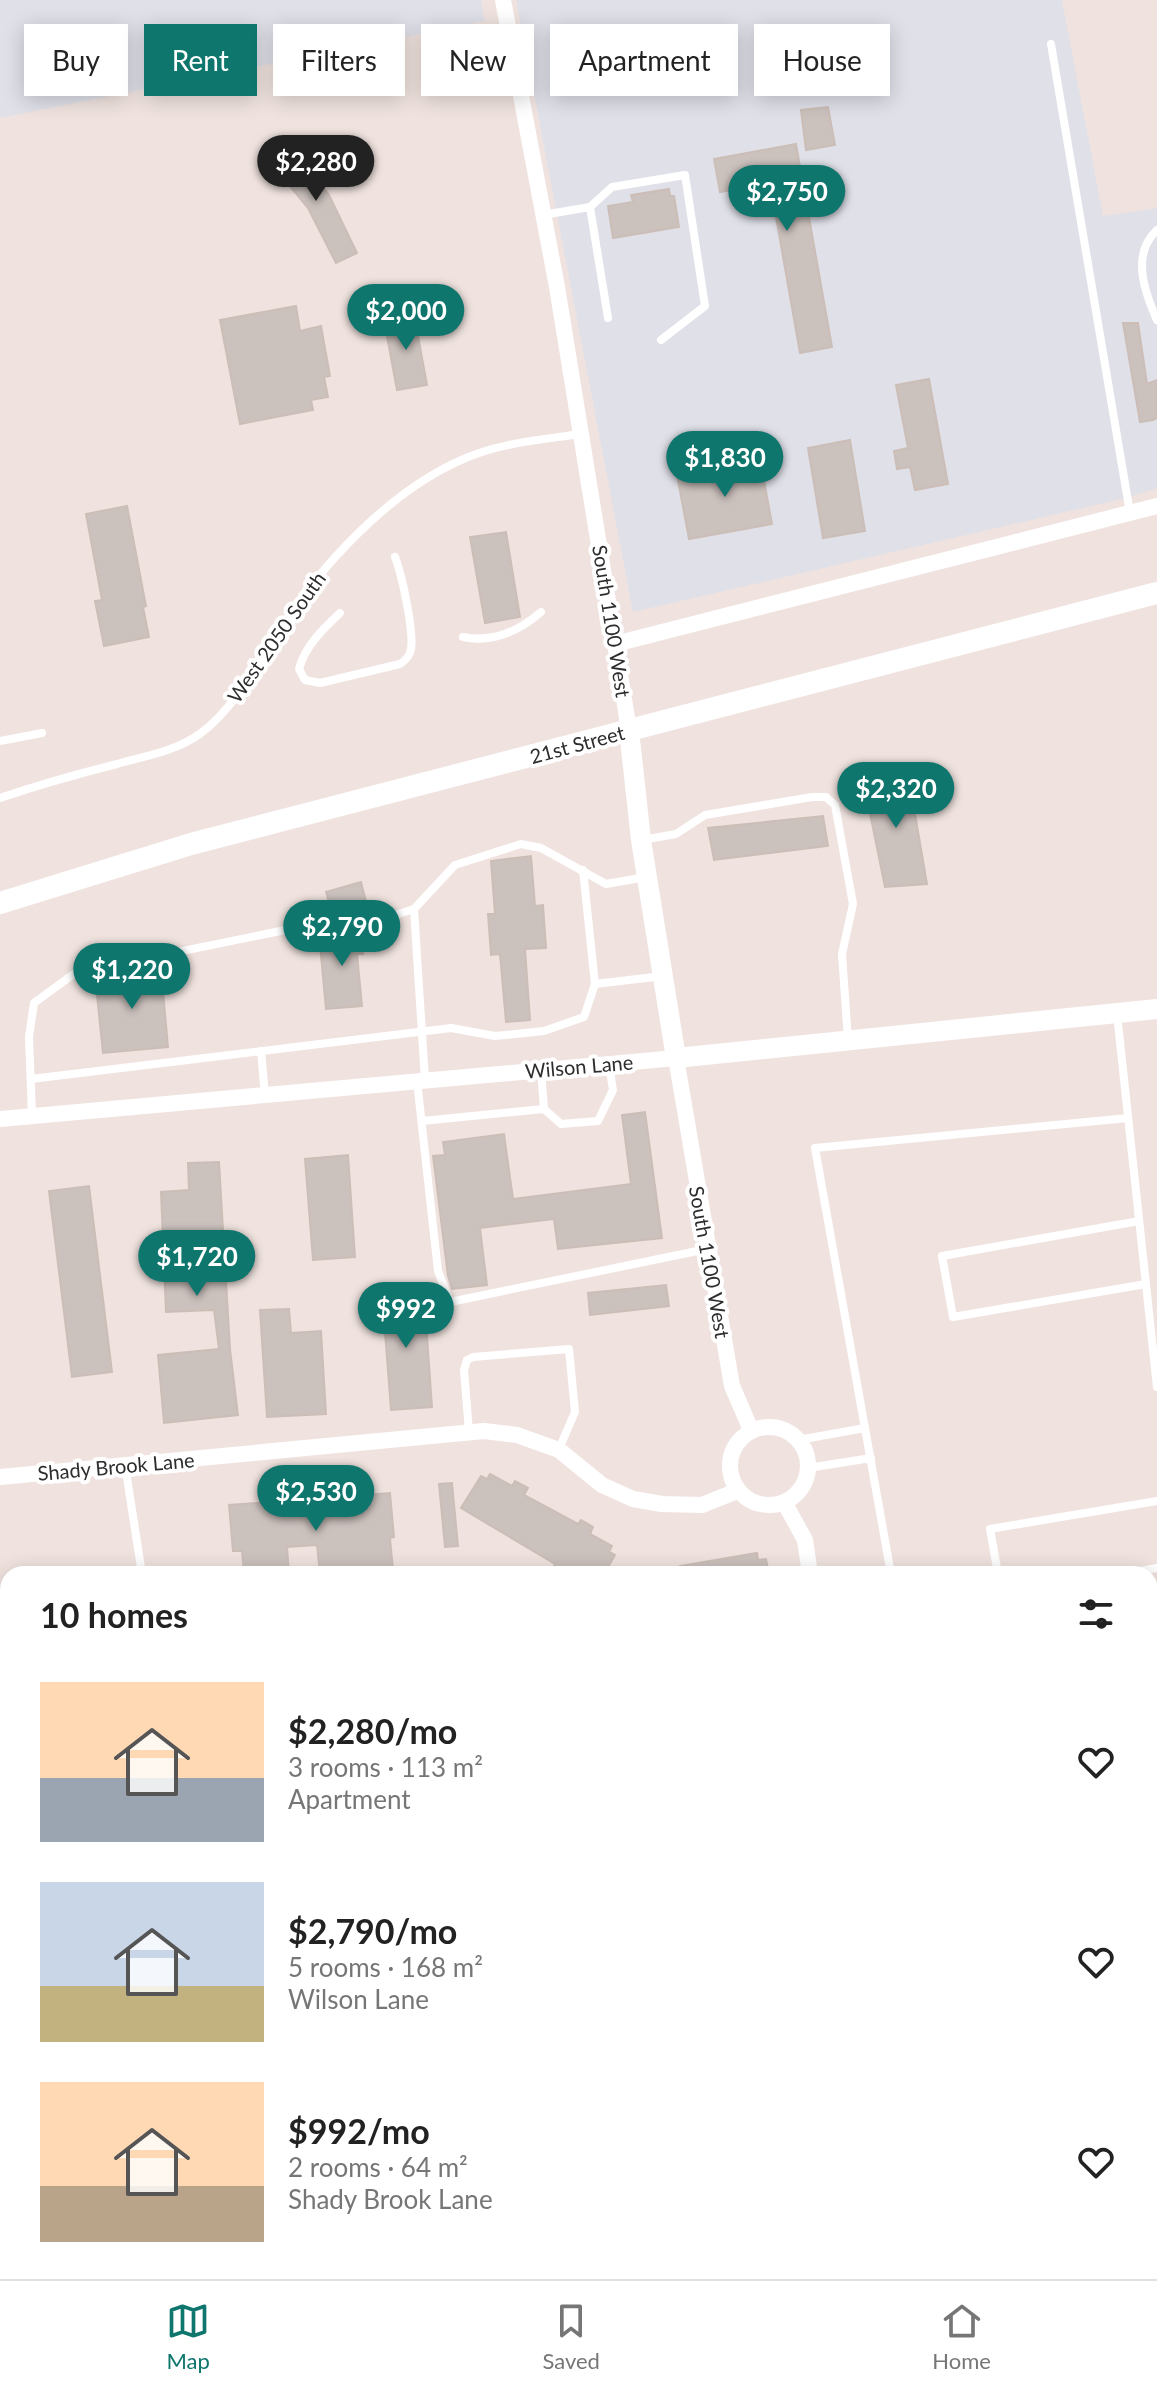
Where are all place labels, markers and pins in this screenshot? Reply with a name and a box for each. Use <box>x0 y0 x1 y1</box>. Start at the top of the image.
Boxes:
pin: $2,280 <box>251 135 381 203</box>
pin: $2,750 <box>722 165 852 233</box>
pin: $2,000 <box>341 284 471 352</box>
pin: $1,830 <box>660 431 790 499</box>
pin: $2,320 <box>831 762 961 830</box>
pin: $2,790 <box>277 900 407 968</box>
pin: $1,220 <box>67 943 197 1011</box>
pin: $1,720 <box>132 1230 262 1298</box>
pin: $992 <box>359 1282 453 1350</box>
pin: $2,530 <box>251 1465 381 1533</box>

